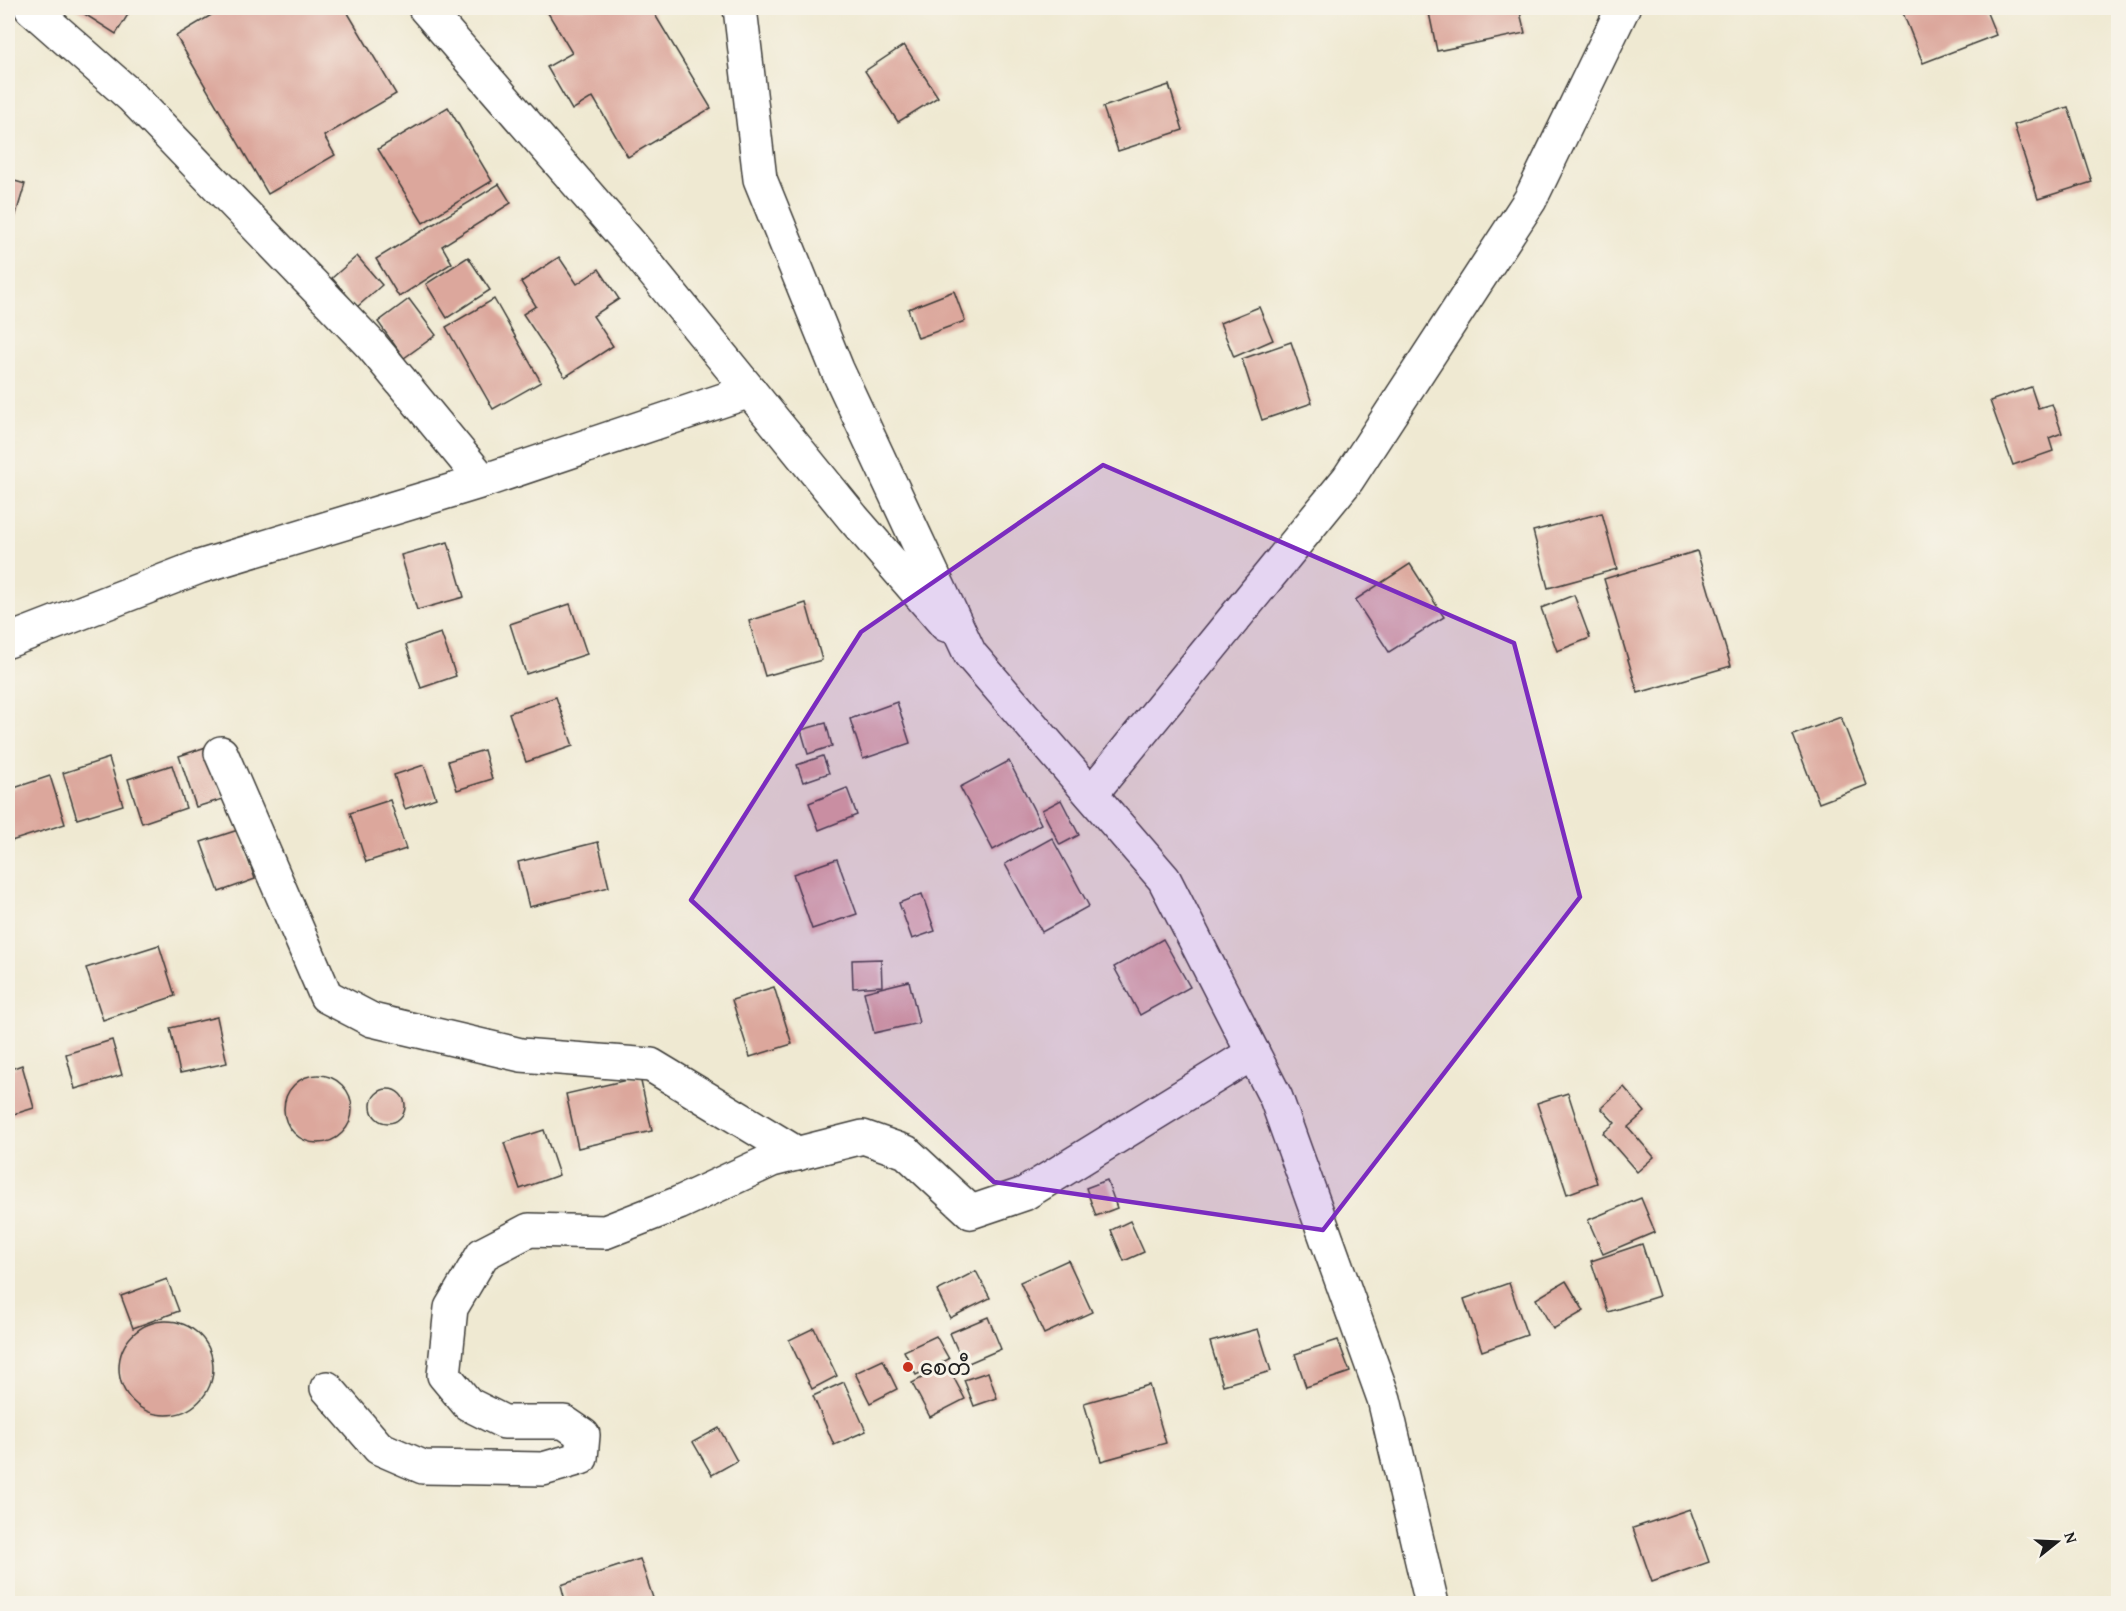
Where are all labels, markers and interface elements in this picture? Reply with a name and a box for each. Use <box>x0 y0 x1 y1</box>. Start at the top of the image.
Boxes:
place label: စေတီ <box>920 1352 971 1383</box>
marker: စေတီ <box>901 1360 915 1374</box>
north arrow <box>2027 1512 2087 1572</box>
text: N <box>2058 1529 2084 1546</box>

